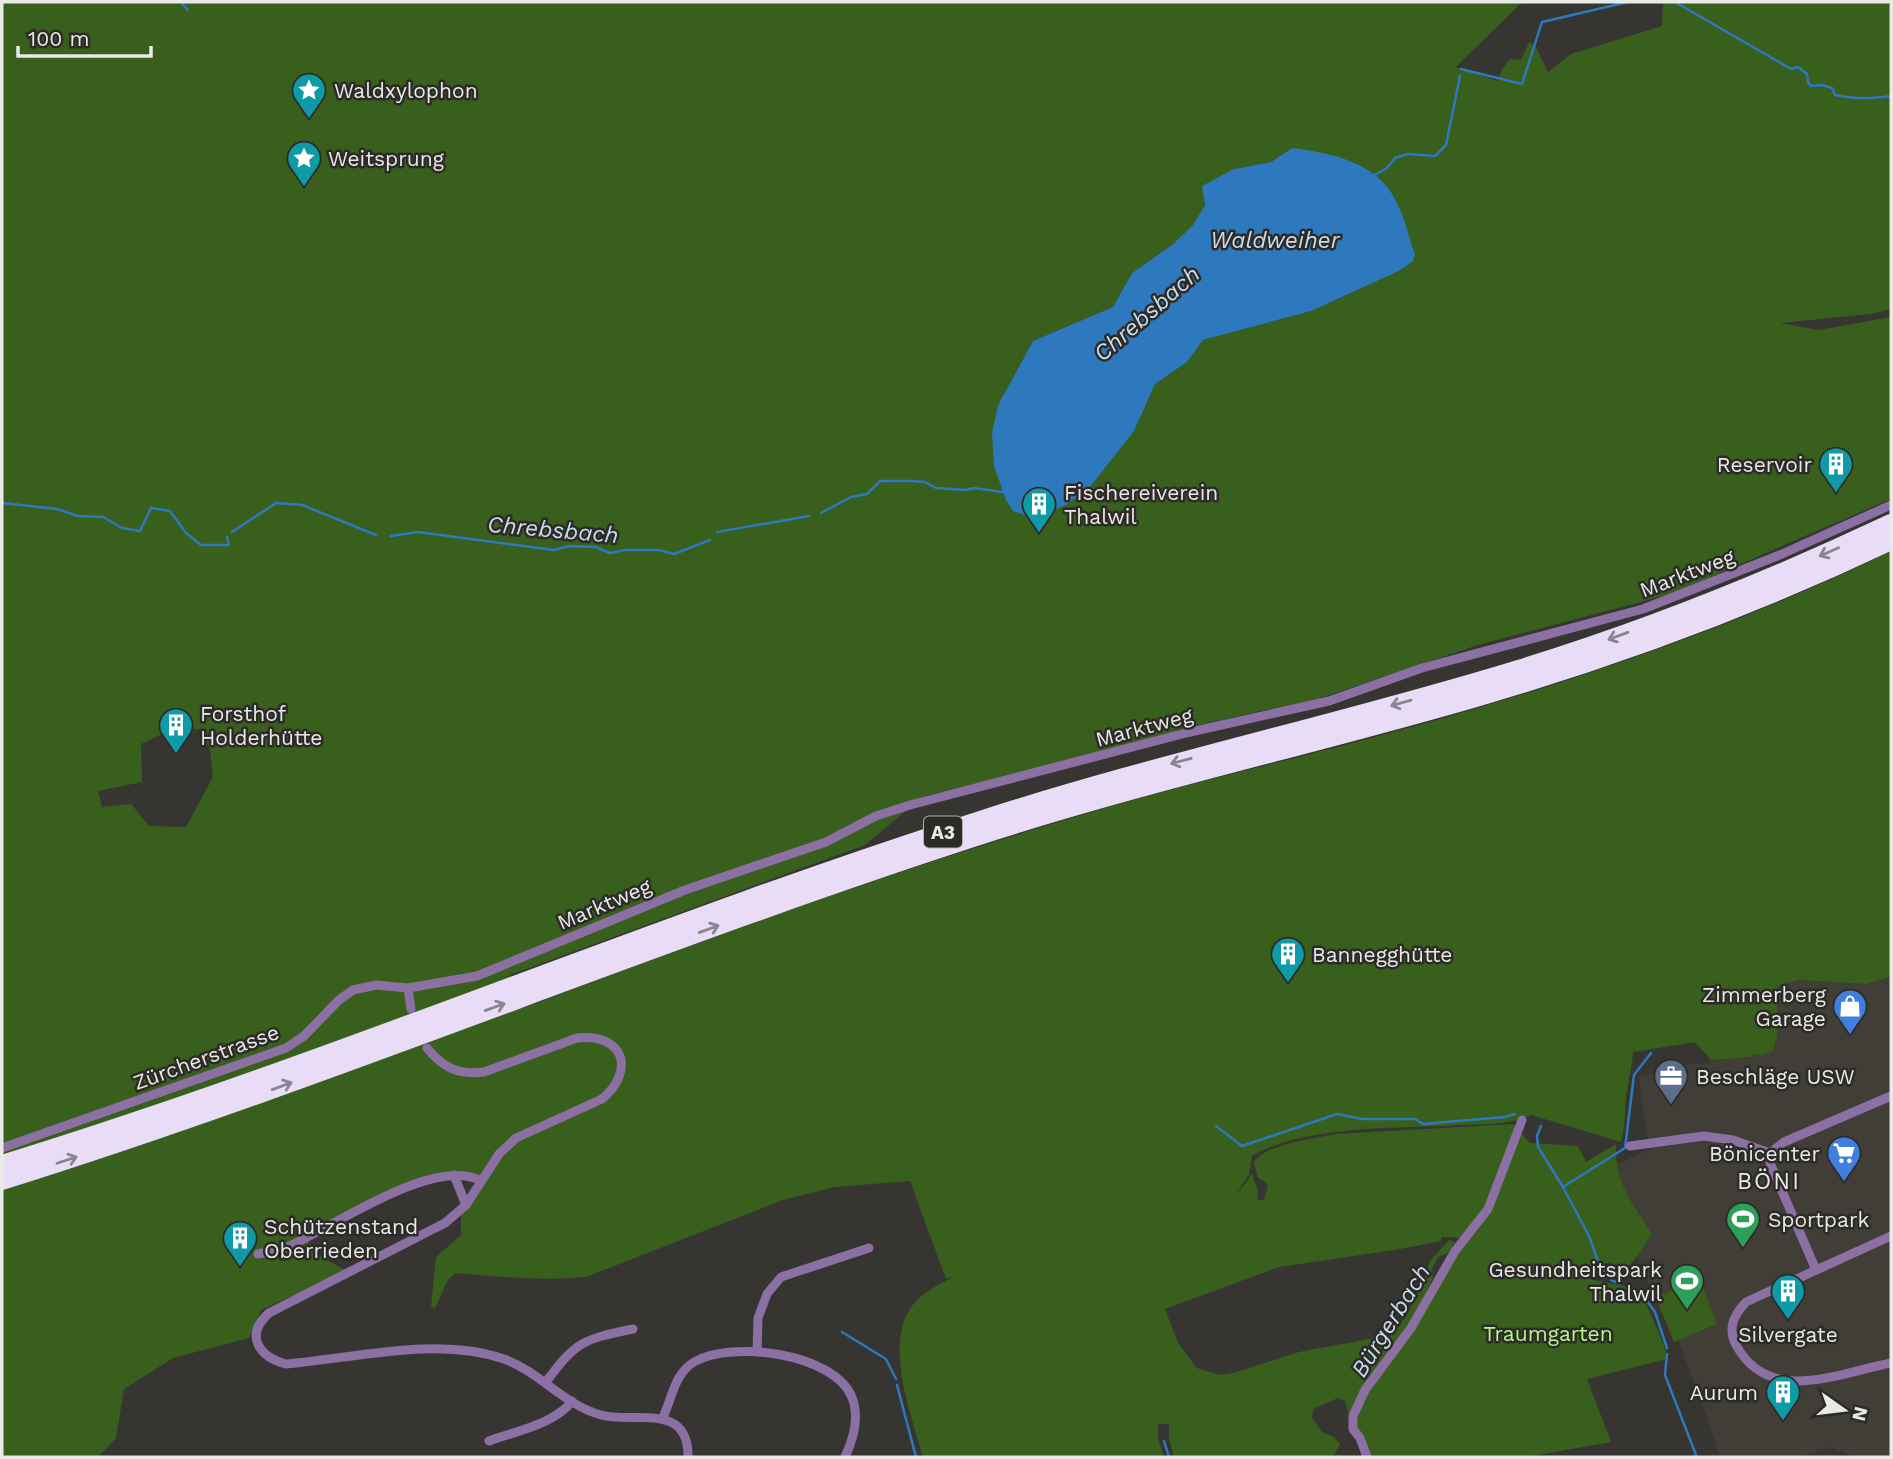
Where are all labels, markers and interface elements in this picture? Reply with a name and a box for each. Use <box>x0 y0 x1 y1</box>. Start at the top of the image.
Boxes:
scale bar <box>18 14 150 58</box>
text: 100 m <box>28 26 90 51</box>
place icon: Waldxylophon <box>290 71 328 120</box>
place label: Waldxylophon <box>334 78 478 103</box>
place icon: Weitsprung <box>285 139 323 188</box>
place label: Weitsprung <box>328 146 445 171</box>
water label: Waldweiher <box>1210 227 1341 254</box>
water label: Chrebsbach <box>1089 261 1205 367</box>
building icon: Reservoir <box>1817 445 1855 494</box>
place label: Reservoir <box>1717 452 1812 477</box>
place label: Fischereiverein Thalwil <box>1064 480 1218 529</box>
building icon: Fischereiverein Thalwil <box>1020 485 1058 534</box>
water label: Chrebsbach <box>486 511 620 549</box>
street label: Marktweg <box>1636 543 1739 602</box>
one-way arrow <box>1819 546 1840 559</box>
one-way arrow <box>1607 630 1629 643</box>
one-way arrow <box>1390 697 1412 710</box>
place label: Forsthof Holderhütte <box>200 701 322 750</box>
street label: Marktweg <box>1093 702 1196 752</box>
building icon: Forsthof Holderhütte <box>157 706 195 755</box>
one-way arrow <box>1170 755 1193 768</box>
road number: A3 <box>924 817 962 848</box>
street label: Marktweg <box>553 873 655 935</box>
one-way arrow <box>697 922 719 934</box>
building icon: Bannegghütte <box>1269 935 1307 984</box>
place label: Bannegghütte <box>1312 942 1452 967</box>
place label: Zimmerberg Garage <box>1702 982 1827 1031</box>
shop icon: Zimmerberg Garage <box>1831 987 1869 1036</box>
one-way arrow <box>484 1000 506 1012</box>
street label: Zürcherstrasse <box>130 1019 282 1095</box>
office icon: Beschläge USW <box>1652 1057 1690 1106</box>
place label: Beschläge USW <box>1696 1064 1855 1089</box>
one-way arrow <box>270 1079 292 1091</box>
supermarket icon: Bönicenter <box>1825 1134 1863 1183</box>
place label: Bönicenter <box>1709 1141 1820 1166</box>
one-way arrow <box>55 1153 77 1165</box>
district label: BÖNI <box>1737 1168 1801 1195</box>
sports icon: Sportpark <box>1724 1200 1762 1249</box>
place label: Sportpark <box>1768 1207 1869 1232</box>
place label: Schützenstand Oberrieden <box>264 1214 418 1263</box>
building icon: Schützenstand Oberrieden <box>221 1219 259 1268</box>
place label: Gesundheitspark Thalwil <box>1488 1257 1663 1306</box>
water label: Bürgerbach <box>1346 1260 1436 1382</box>
sports icon: Gesundheitspark Thalwil <box>1668 1262 1706 1311</box>
building icon: Silvergate <box>1769 1272 1807 1321</box>
park label: Traumgarten <box>1483 1321 1613 1346</box>
place label: Silvergate <box>1738 1322 1838 1347</box>
building icon: Aurum <box>1764 1373 1802 1422</box>
north arrow <box>1809 1375 1879 1445</box>
place label: Aurum <box>1690 1380 1758 1405</box>
text: N <box>1847 1404 1873 1424</box>

